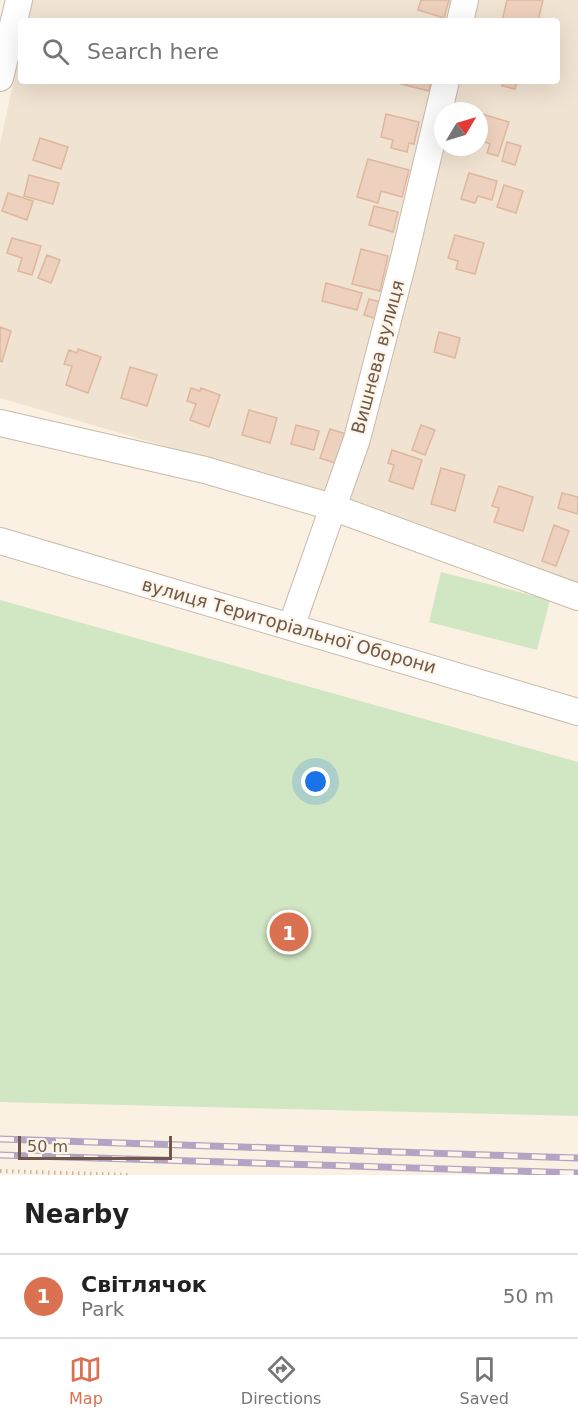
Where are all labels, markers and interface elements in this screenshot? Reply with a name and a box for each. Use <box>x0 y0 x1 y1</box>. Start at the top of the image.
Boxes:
search box <box>18 18 560 84</box>
icon: search <box>39 35 72 68</box>
text: Search here <box>87 39 219 64</box>
north arrow <box>434 102 488 156</box>
street label: Вишнева вулиця <box>347 278 408 436</box>
street label: вулиця Територіальної Оборони <box>140 573 439 678</box>
your location <box>301 767 330 796</box>
pin: 1 <box>270 910 308 954</box>
scale bar <box>18 1133 172 1160</box>
text: 50 m <box>27 1137 68 1156</box>
text: Nearby <box>24 1199 129 1229</box>
text: Світлячок <box>81 1272 207 1297</box>
text: 1 <box>37 1284 50 1308</box>
text: 50 m <box>503 1284 554 1308</box>
text: Park <box>81 1297 124 1321</box>
tab: Map <box>69 1353 103 1408</box>
tab: Directions <box>241 1353 321 1408</box>
tab: Saved <box>460 1353 509 1408</box>

